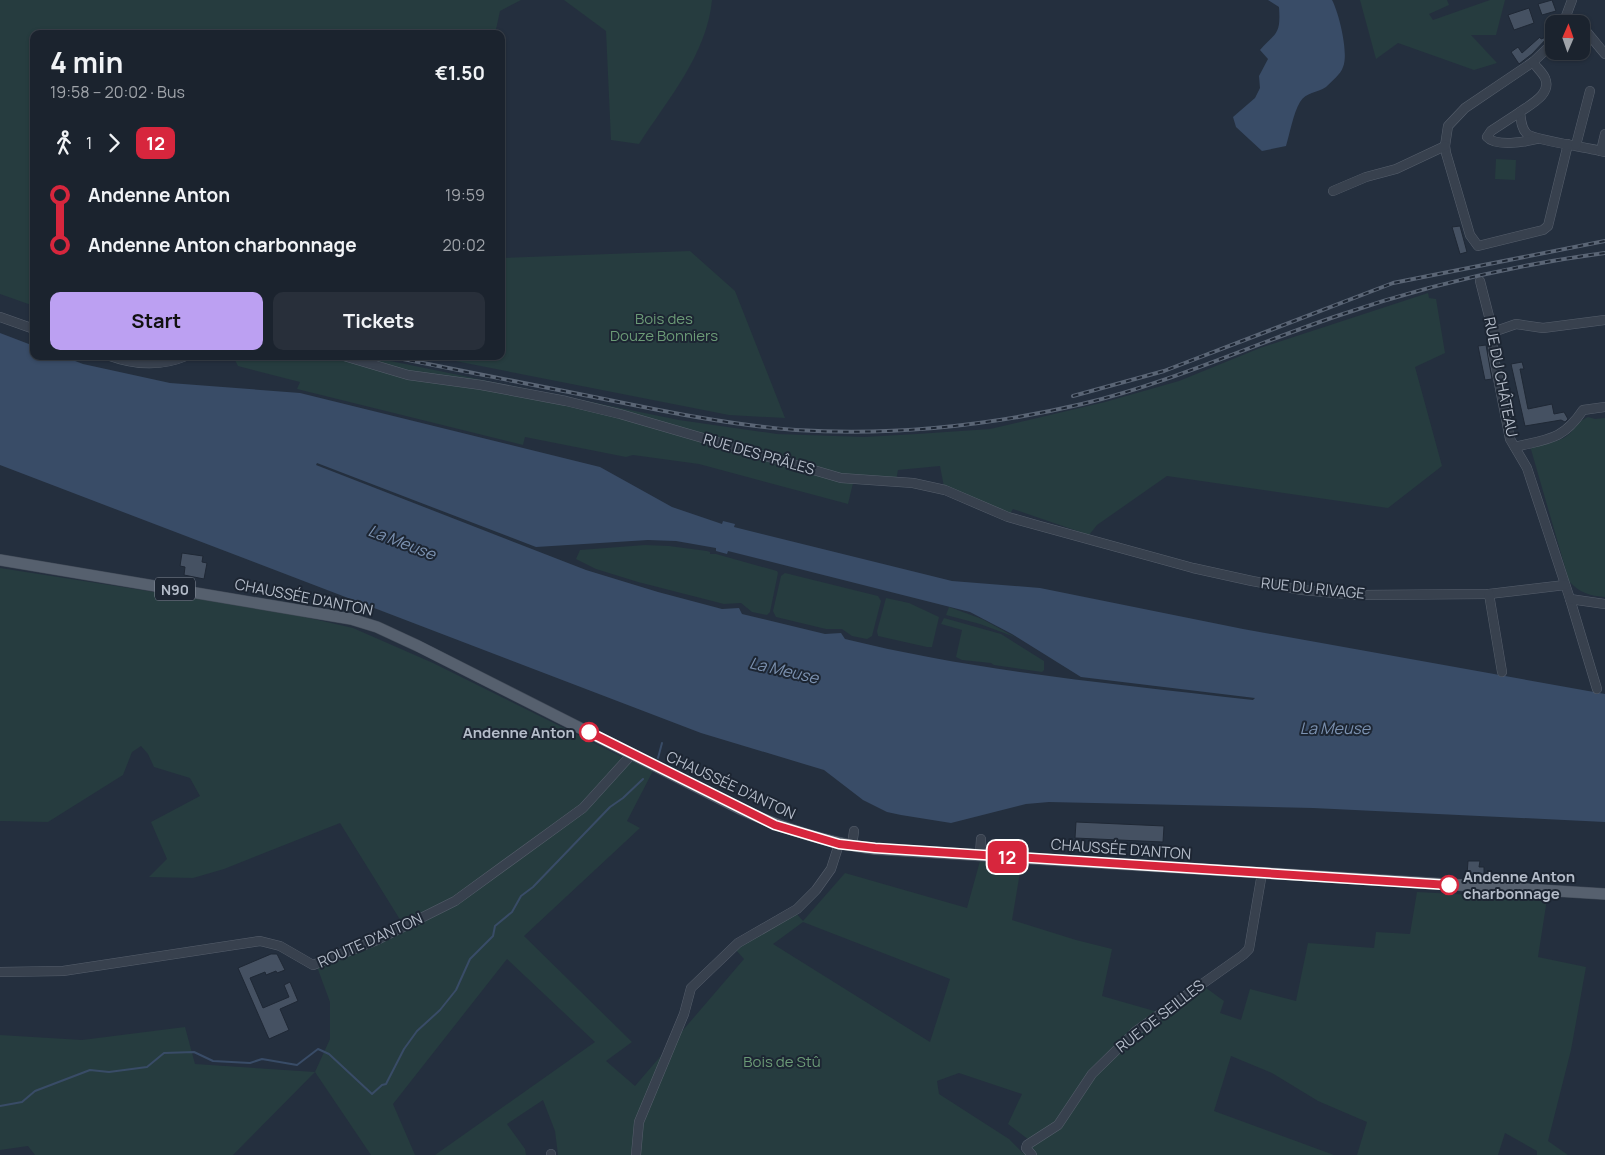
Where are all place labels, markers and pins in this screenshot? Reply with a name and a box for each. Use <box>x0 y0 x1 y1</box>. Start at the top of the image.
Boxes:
place label: Andenne Anton <box>463 722 575 743</box>
marker: Andenne Anton <box>579 722 599 742</box>
place label: Andenne Anton charbonnage <box>1463 866 1575 904</box>
marker: Andenne Anton charbonnage <box>1439 875 1459 895</box>

